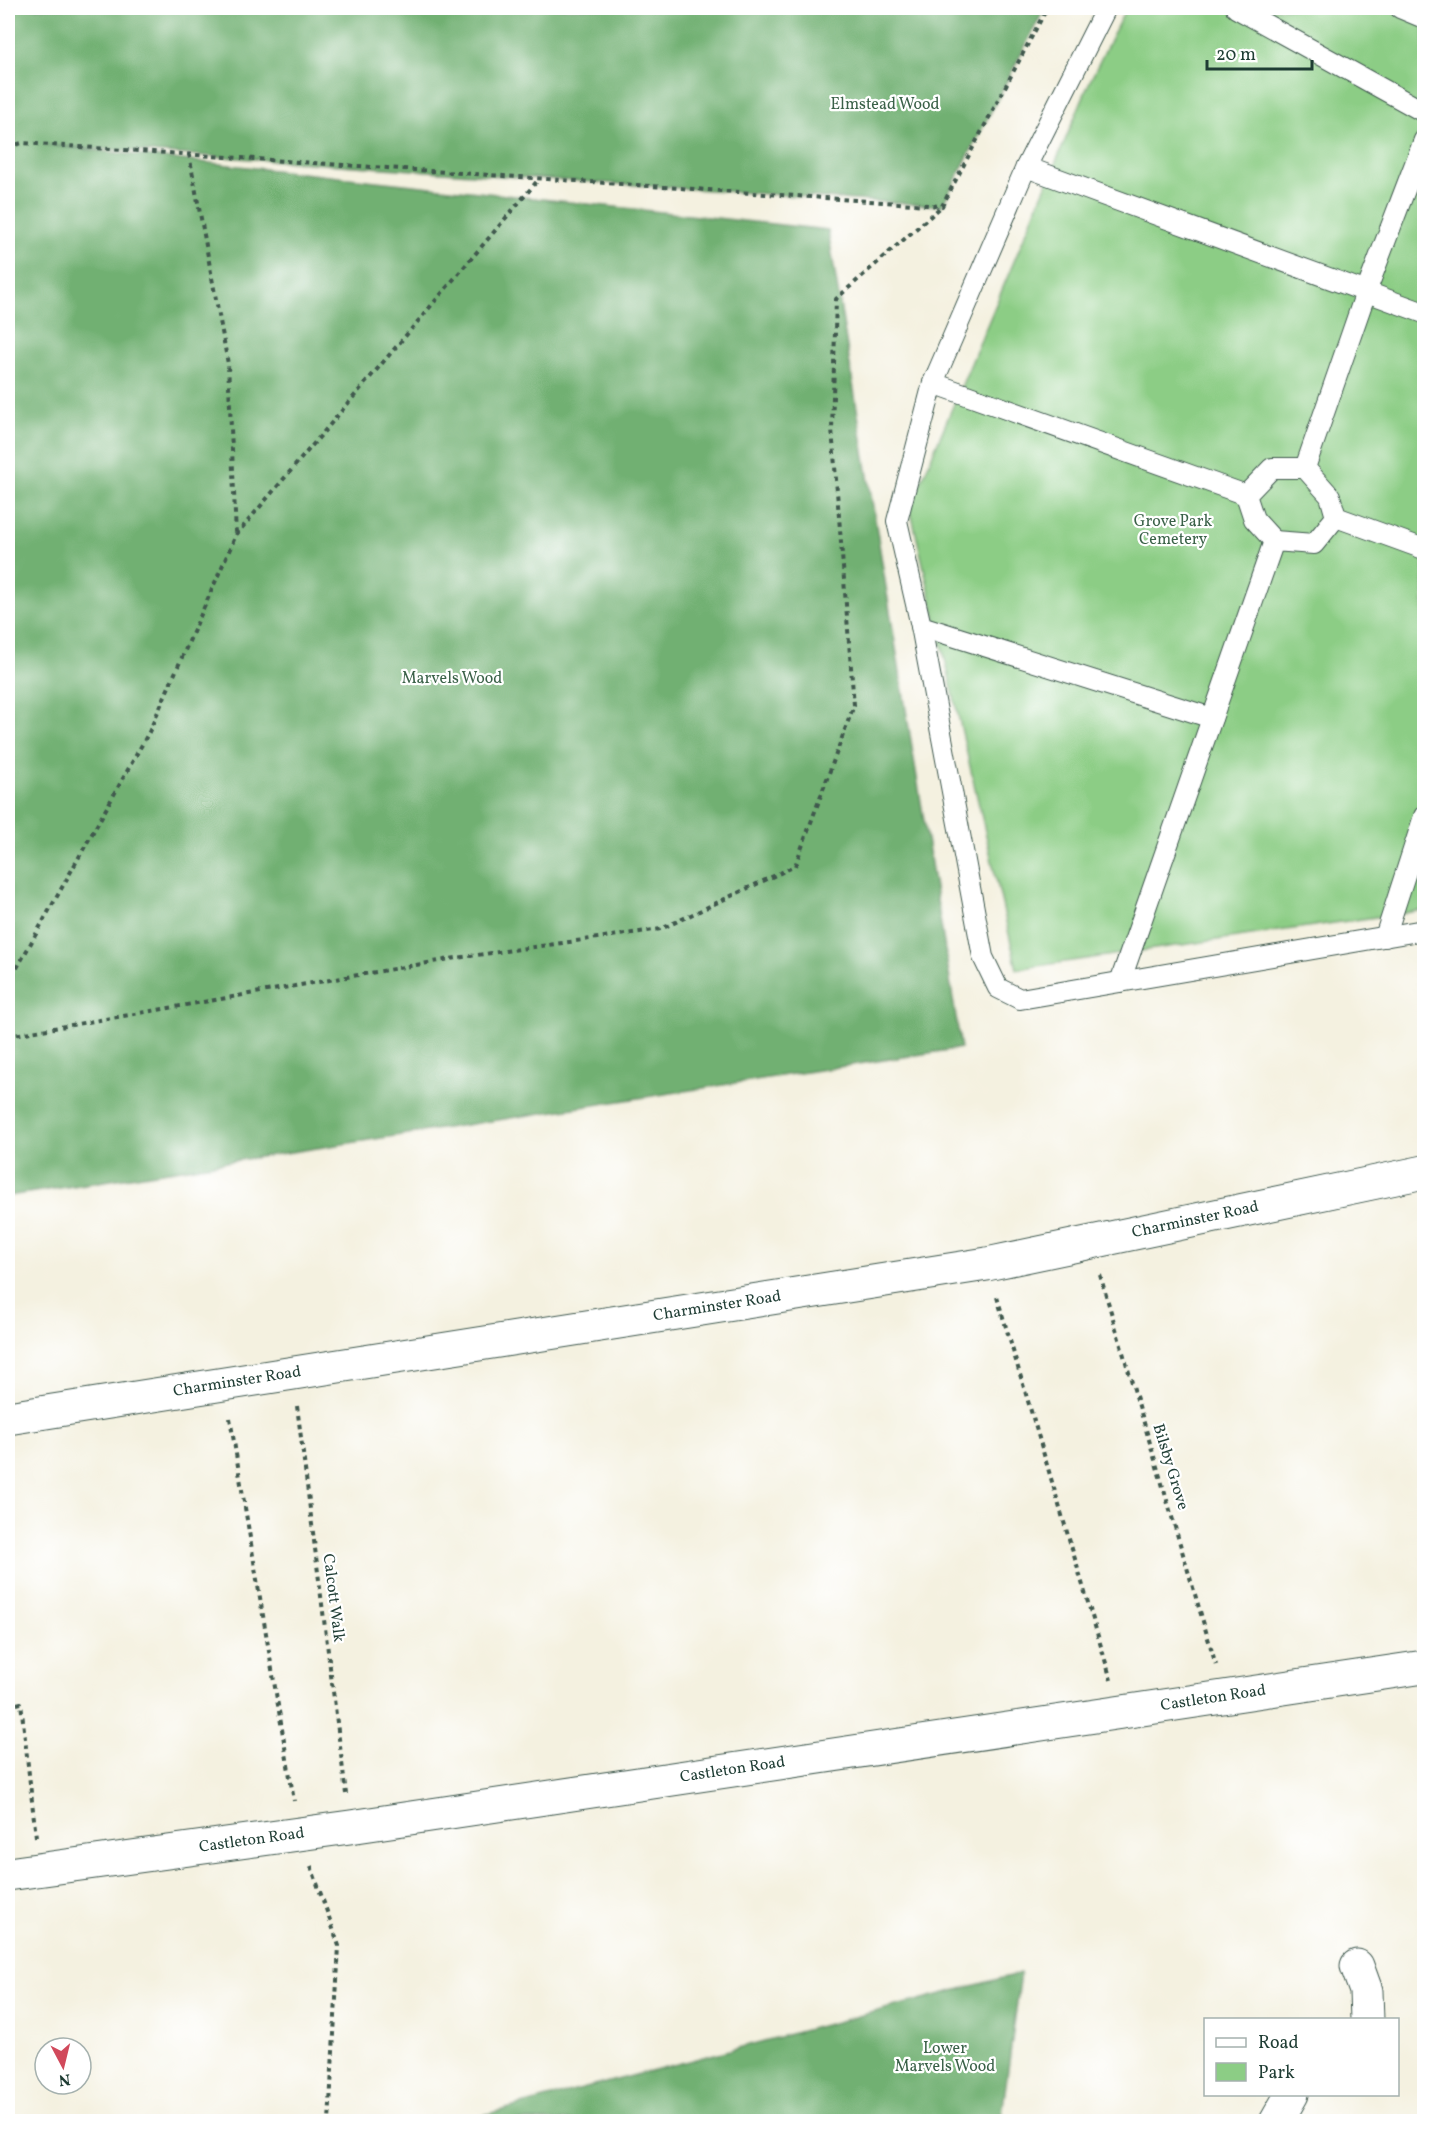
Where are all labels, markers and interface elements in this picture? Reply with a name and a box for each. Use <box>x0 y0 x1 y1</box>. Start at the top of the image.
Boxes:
scale bar <box>1207 33 1312 71</box>
text: 20 m <box>1216 43 1256 68</box>
park label: Elmstead Wood <box>831 94 939 116</box>
park label: Grove Park Cemetery <box>1134 511 1213 551</box>
park label: Marvels Wood <box>402 668 502 690</box>
street label: Charminster Road <box>1130 1196 1261 1244</box>
street label: Charminster Road <box>652 1286 783 1327</box>
street label: Charminster Road <box>172 1361 303 1403</box>
street label: Bilsby Grove <box>1146 1421 1194 1513</box>
street label: Calcott Walk <box>317 1552 349 1644</box>
street label: Castleton Road <box>1159 1680 1267 1717</box>
street label: Castleton Road <box>678 1751 787 1789</box>
street label: Castleton Road <box>198 1822 306 1859</box>
legend <box>1204 2018 1399 2096</box>
text: Road <box>1258 2031 1299 2056</box>
north arrow <box>33 2036 93 2096</box>
park label: Lower Marvels Wood <box>895 2038 995 2078</box>
text: Park <box>1258 2061 1295 2086</box>
text: N <box>57 2067 72 2091</box>

